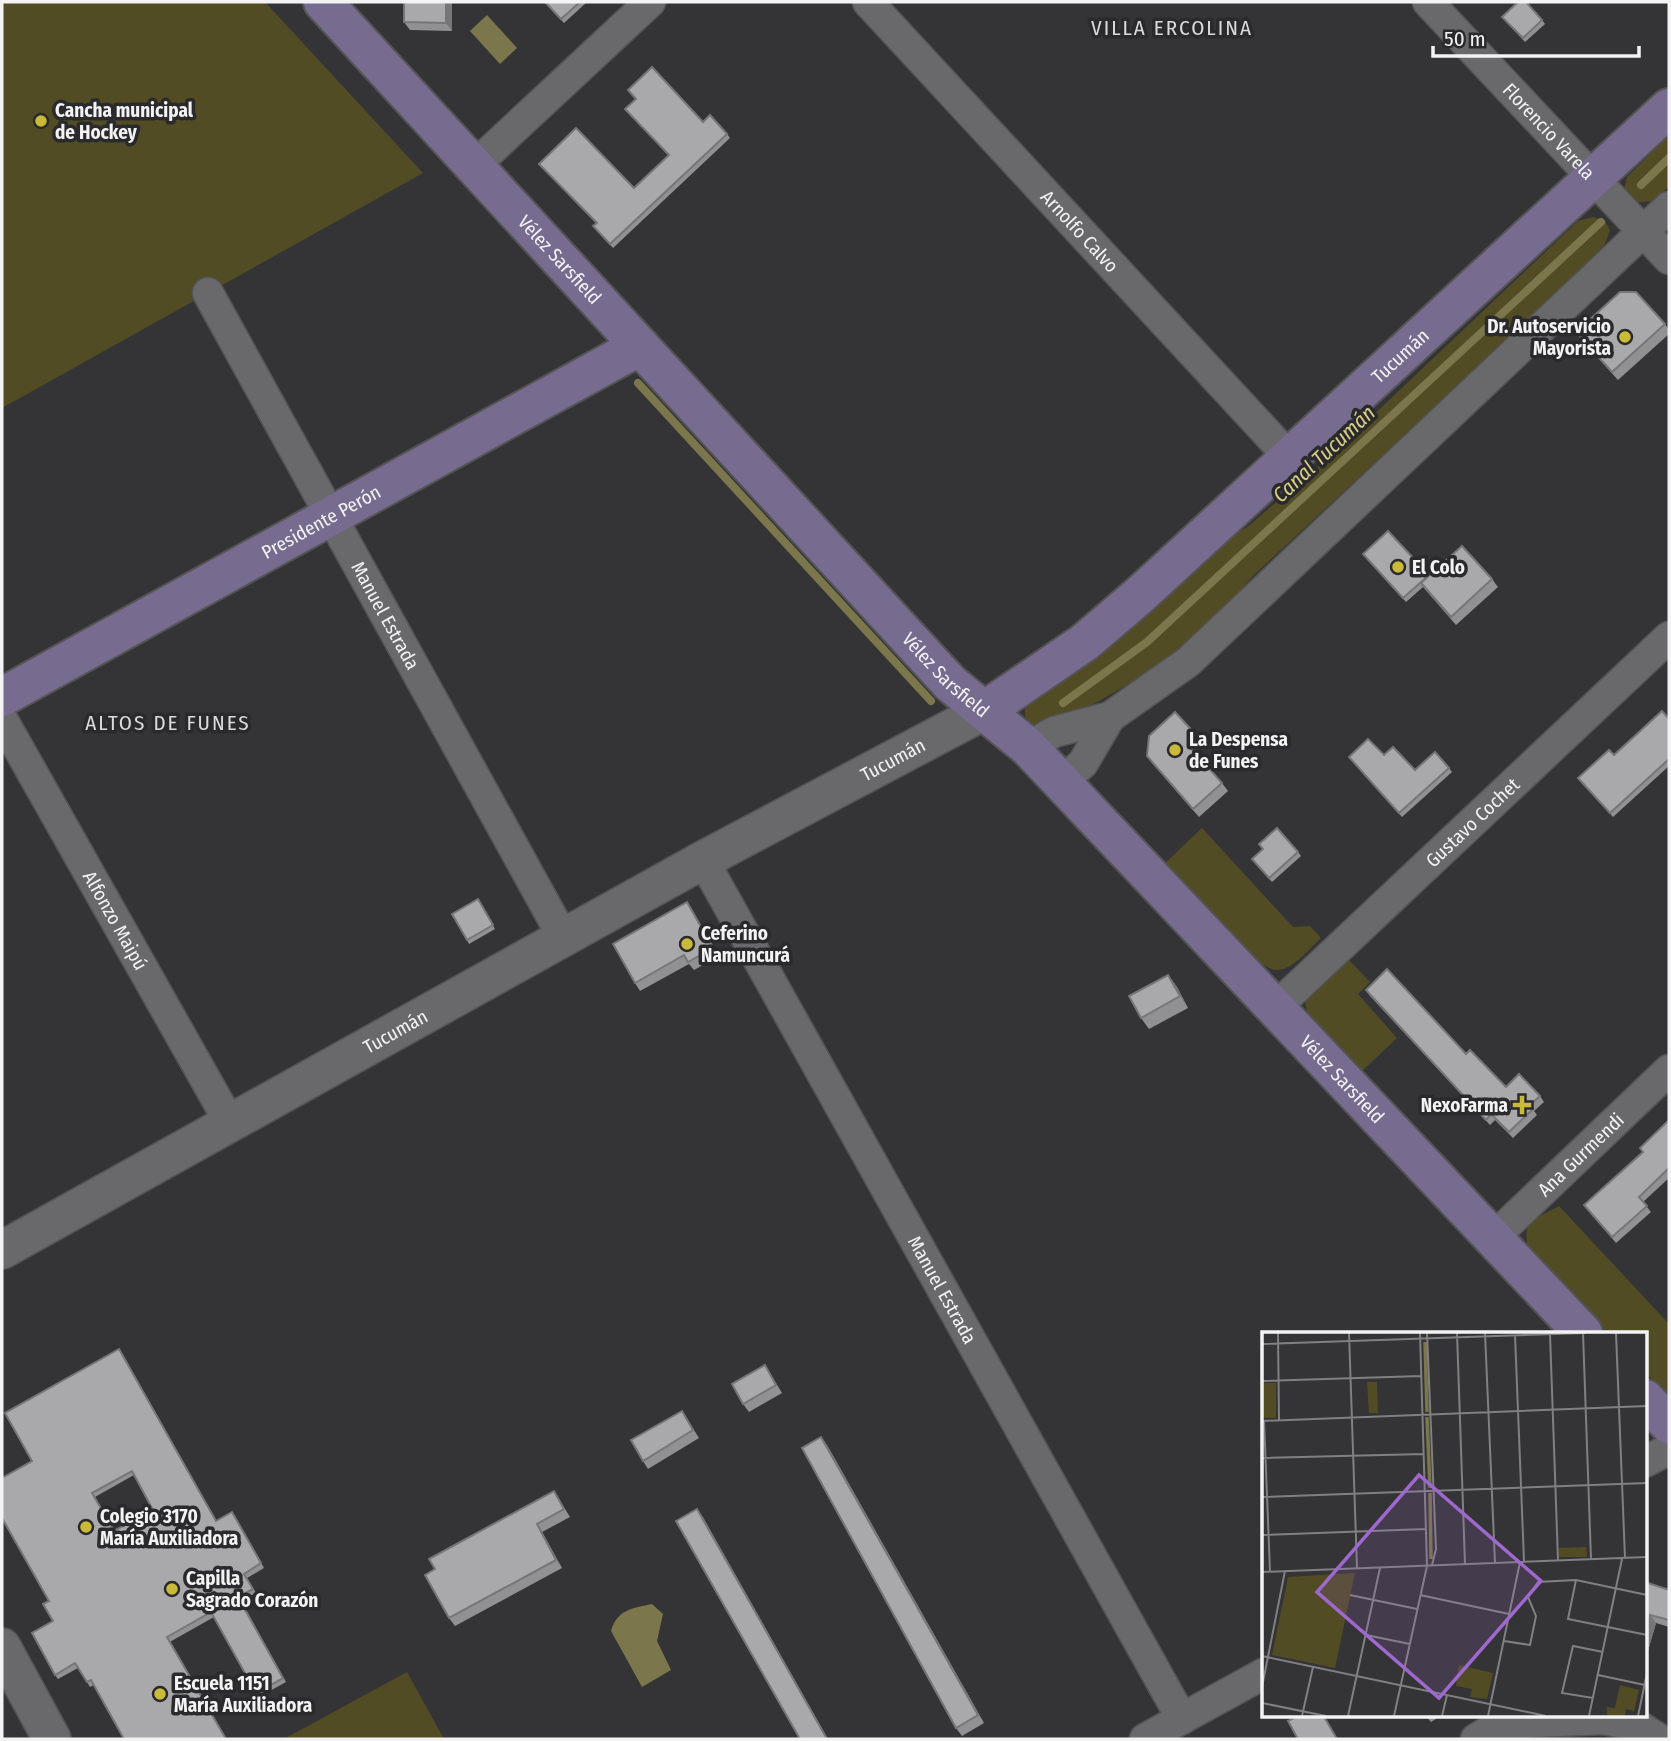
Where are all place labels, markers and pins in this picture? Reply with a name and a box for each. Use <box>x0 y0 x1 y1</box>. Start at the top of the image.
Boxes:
place label: Cancha municipal de Hockey <box>55 99 194 144</box>
marker: Cancha municipal de Hockey <box>33 113 49 129</box>
place label: Dr. Autoservicio Mayorista <box>1487 315 1611 360</box>
marker: Dr. Autoservicio Mayorista <box>1617 329 1633 345</box>
place label: El Colo <box>1412 556 1465 579</box>
marker: El Colo <box>1390 559 1406 575</box>
place label: La Despensa de Funes <box>1189 728 1288 773</box>
marker: La Despensa de Funes <box>1167 742 1183 758</box>
place label: Ceferino Namuncurá <box>701 922 790 967</box>
marker: Ceferino Namuncurá <box>679 936 695 952</box>
place label: NexoFarma <box>1421 1094 1508 1117</box>
marker: NexoFarma <box>1514 1097 1530 1113</box>
place label: Colegio 3170 María Auxiliadora <box>100 1505 238 1550</box>
marker: Colegio 3170 María Auxiliadora <box>78 1519 94 1535</box>
place label: Capilla Sagrado Corazón <box>186 1567 318 1612</box>
marker: Capilla Sagrado Corazón <box>164 1581 180 1597</box>
place label: Escuela 1151 María Auxiliadora <box>174 1672 312 1717</box>
marker: Escuela 1151 María Auxiliadora <box>152 1686 168 1702</box>

